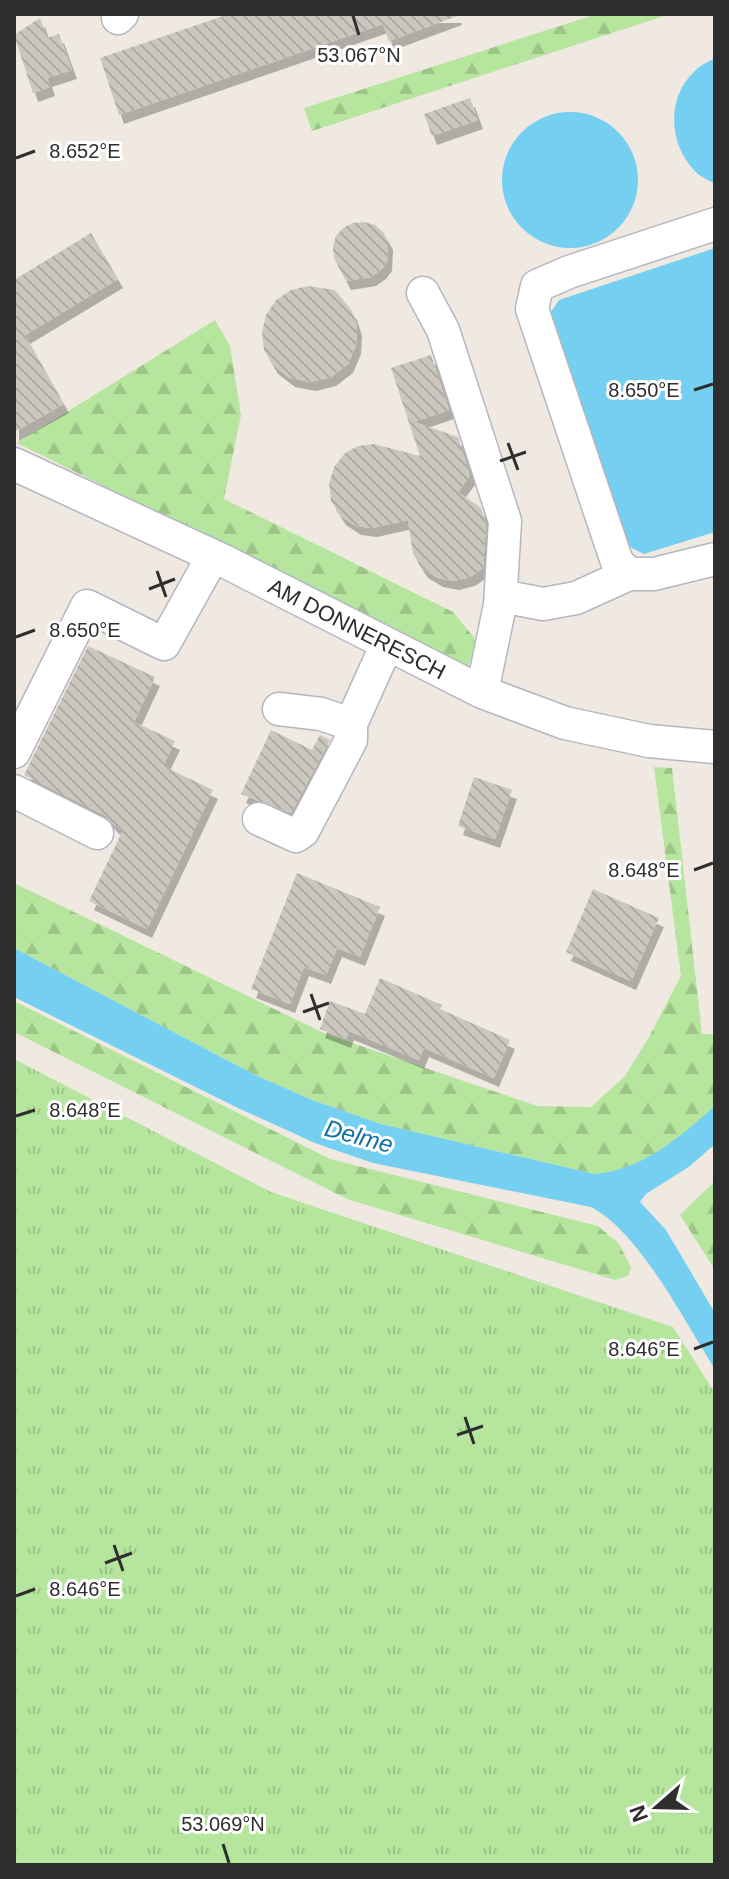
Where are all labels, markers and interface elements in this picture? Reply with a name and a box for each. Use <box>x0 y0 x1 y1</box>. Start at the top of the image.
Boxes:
text: 53.067°N <box>317 44 401 66</box>
text: 8.652°E <box>49 140 121 162</box>
text: 8.650°E <box>608 379 680 401</box>
street label: AM DONNERESCH <box>264 573 450 685</box>
text: 8.650°E <box>49 619 121 641</box>
text: 8.648°E <box>608 859 680 881</box>
text: 8.648°E <box>49 1099 121 1121</box>
water label: Delme <box>322 1114 396 1158</box>
text: 8.646°E <box>608 1338 680 1360</box>
text: 8.646°E <box>49 1578 121 1600</box>
north arrow <box>617 1767 697 1847</box>
text: N <box>624 1802 653 1825</box>
text: 53.069°N <box>181 1813 265 1835</box>

